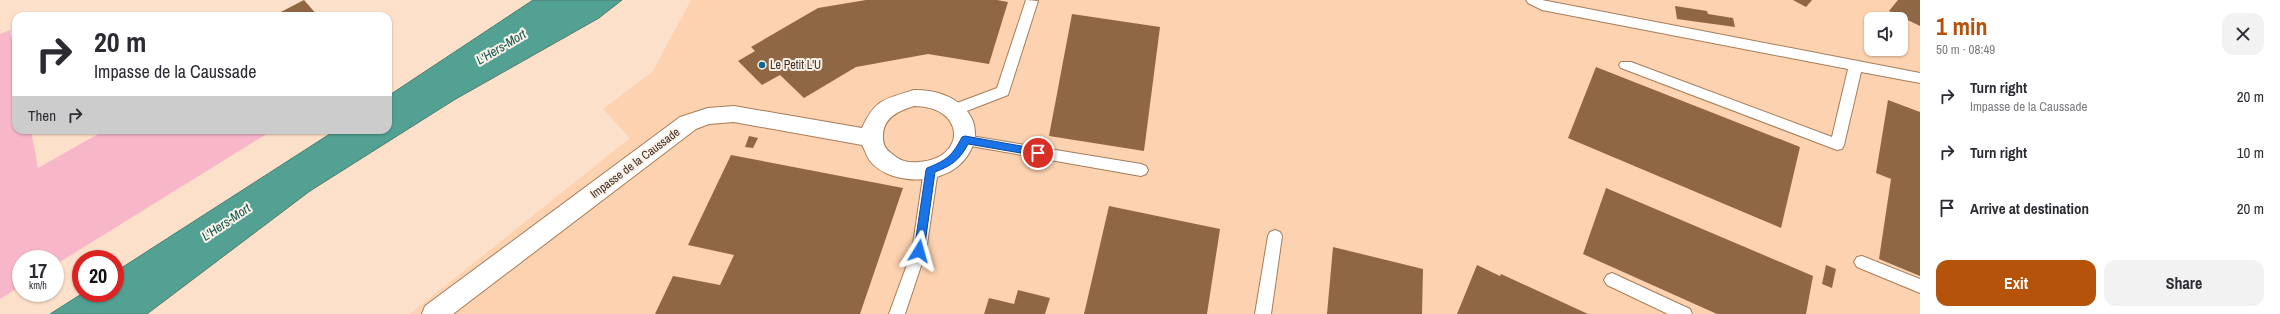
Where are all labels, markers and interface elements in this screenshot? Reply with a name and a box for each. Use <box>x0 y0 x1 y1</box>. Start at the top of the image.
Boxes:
text: 1 min <box>1936 10 1987 42</box>
map controls <box>1864 12 1908 56</box>
button: sound <box>1864 12 1908 56</box>
button: close <box>2222 13 2264 55</box>
text: 20 m <box>94 23 146 61</box>
water label: L'Hers-Mort <box>473 25 530 69</box>
icon: right <box>28 28 80 80</box>
text: 50 m · 08:49 <box>1936 41 1995 58</box>
place label: Le Petit L'U <box>770 57 821 73</box>
text: Impasse de la Caussade <box>94 59 256 84</box>
marker: Le Petit L'U <box>757 60 767 70</box>
text: Turn right <box>1970 77 2027 98</box>
icon: right <box>1936 85 1958 107</box>
text: 20 m <box>2237 86 2264 107</box>
text: Impasse de la Caussade <box>1970 98 2087 115</box>
icon: right <box>64 104 86 126</box>
text: Then <box>28 105 56 126</box>
street label: Impasse de la Caussade <box>587 124 683 202</box>
pin <box>1021 136 1055 170</box>
icon: right <box>1936 141 1958 163</box>
icon: arrive <box>1027 142 1049 164</box>
text: Turn right <box>1970 142 2027 163</box>
text: 10 m <box>2237 142 2264 163</box>
icon: arrive <box>1936 197 1958 219</box>
text: Arrive at destination <box>1970 198 2089 219</box>
text: 20 m <box>2237 198 2264 219</box>
water label: L'Hers-Mort <box>198 199 255 245</box>
position arrow <box>898 230 940 272</box>
speed limit sign: 20 <box>72 250 124 302</box>
text: 17 <box>29 257 47 284</box>
button: Exit <box>1936 260 2096 306</box>
button: Share <box>2104 260 2264 306</box>
text: km/h <box>29 279 47 292</box>

